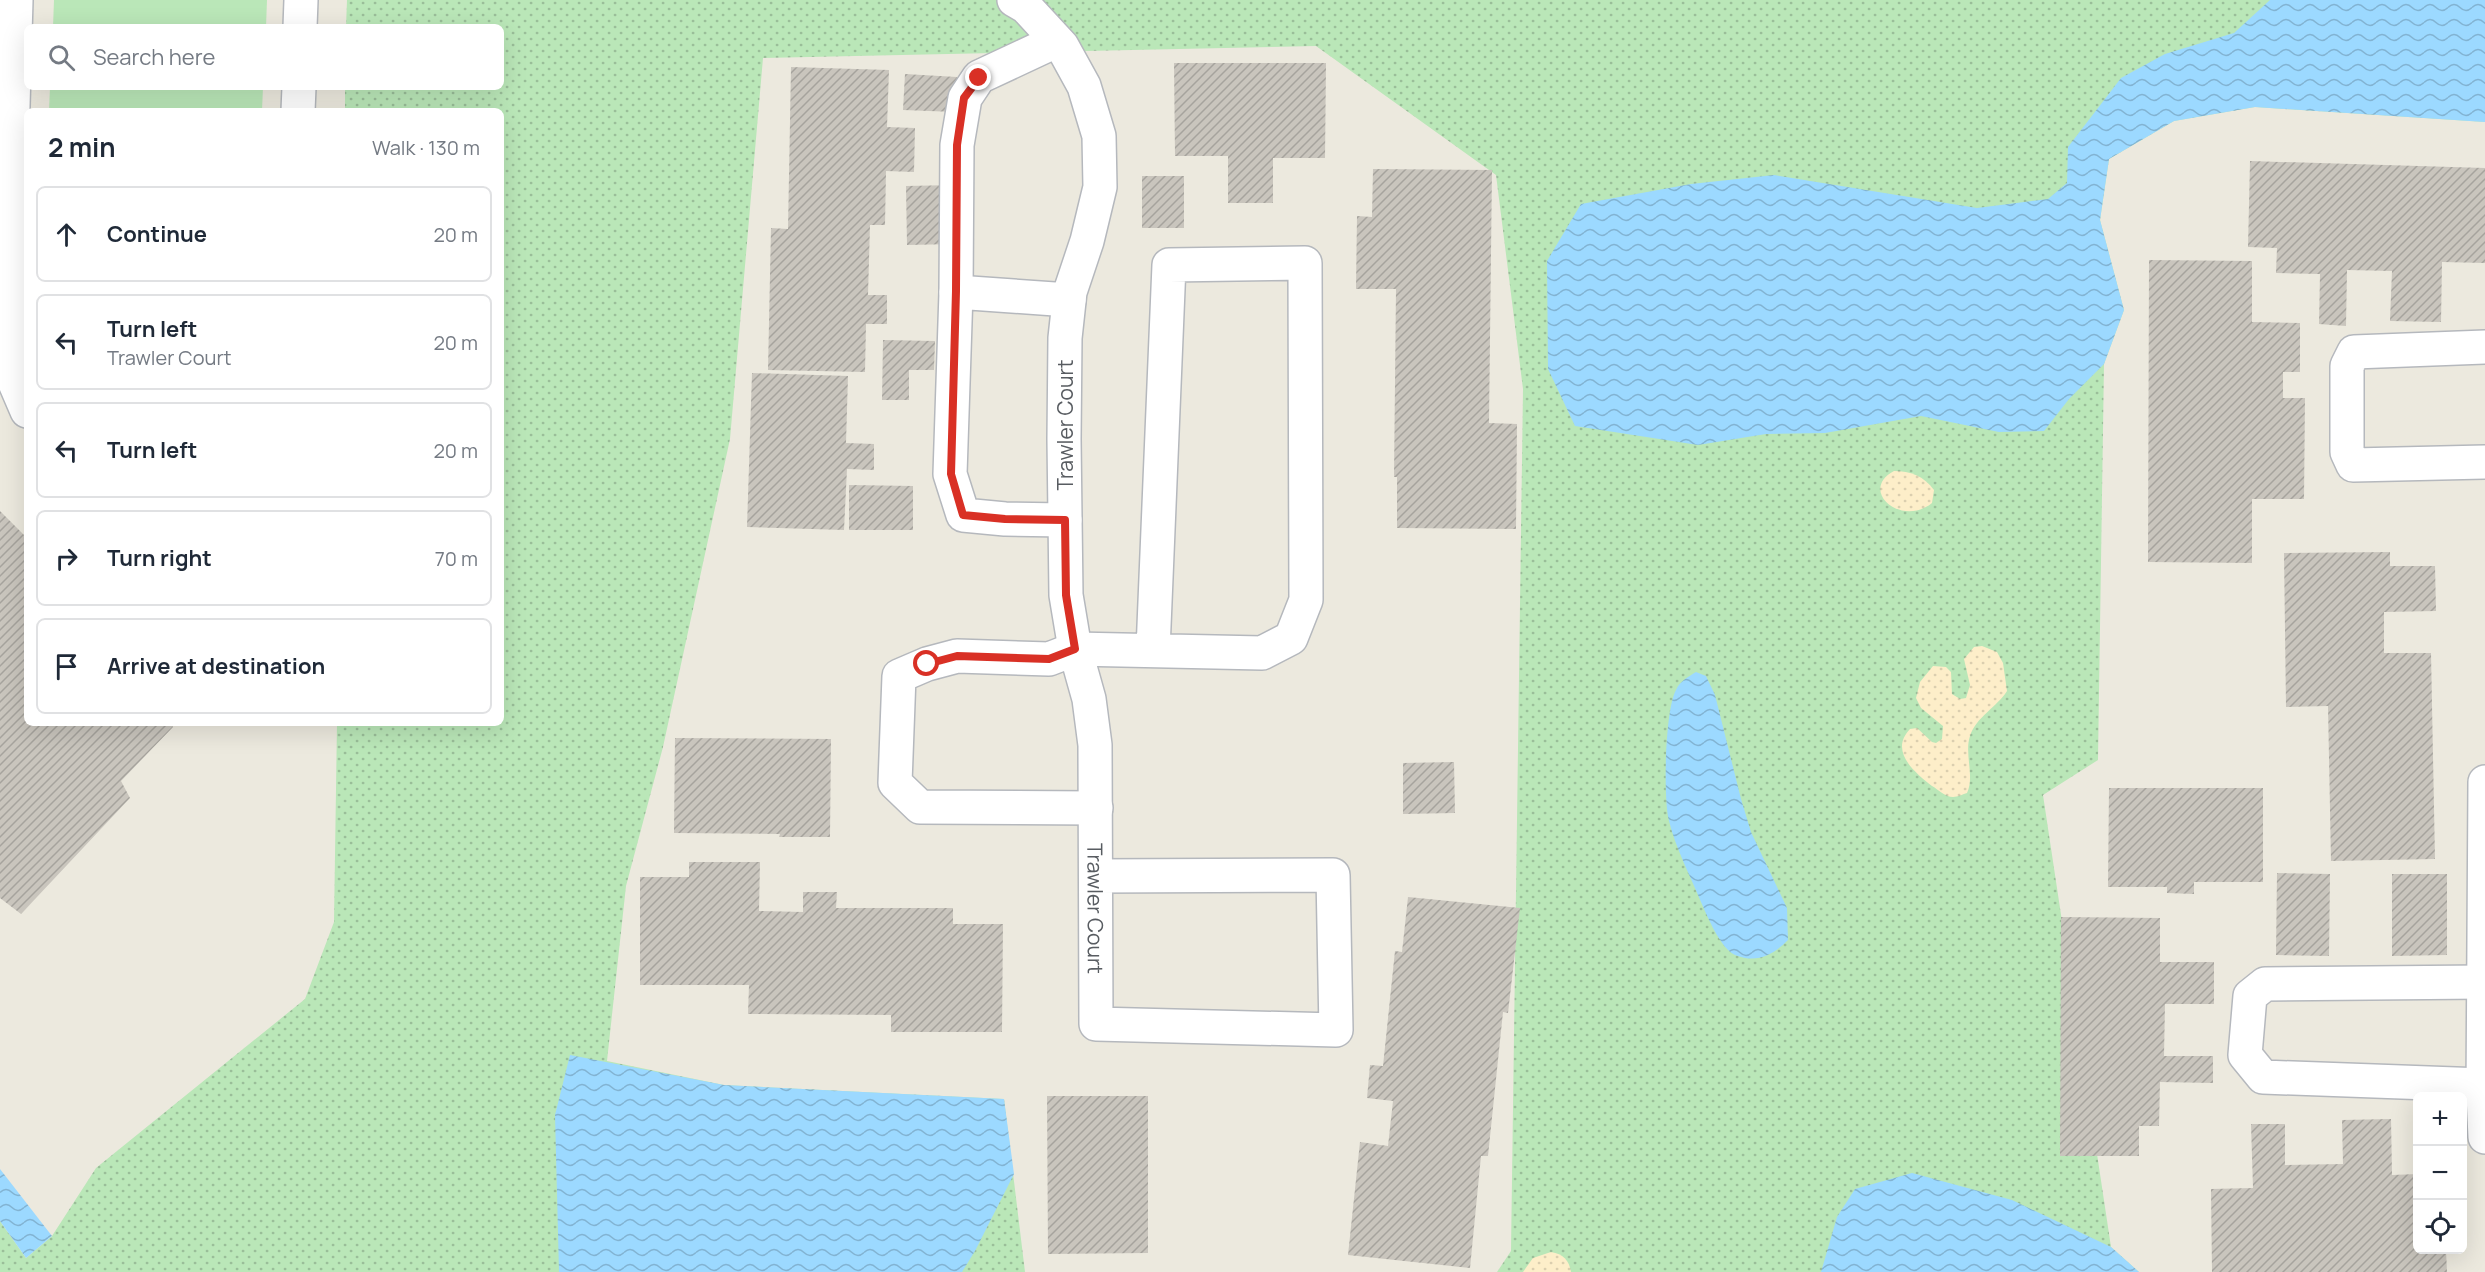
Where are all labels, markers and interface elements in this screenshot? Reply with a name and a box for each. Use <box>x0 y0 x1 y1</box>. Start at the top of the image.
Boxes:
search box <box>24 24 504 90</box>
icon: search <box>45 41 78 74</box>
text: Search here <box>93 42 215 72</box>
route end <box>965 64 991 90</box>
text: 2 min <box>48 129 116 165</box>
text: Walk · 130 m <box>372 134 480 161</box>
icon: ahead <box>50 218 83 251</box>
text: Continue <box>107 219 207 249</box>
text: 20 m <box>433 221 478 248</box>
text: Turn left <box>107 314 197 344</box>
icon: left <box>50 326 83 359</box>
text: 20 m <box>433 329 478 356</box>
text: Trawler Court <box>107 344 232 371</box>
street label: Trawler Court <box>1051 360 1079 490</box>
icon: left <box>50 434 83 467</box>
text: Turn left <box>107 435 197 465</box>
text: 20 m <box>433 437 478 464</box>
icon: right <box>50 542 83 575</box>
text: Turn right <box>107 543 212 573</box>
text: 70 m <box>435 545 478 572</box>
icon: arrive <box>50 650 83 683</box>
route start <box>913 650 939 676</box>
text: Arrive at destination <box>107 651 325 681</box>
street label: Trawler Court <box>1081 843 1110 974</box>
map controls <box>2413 1092 2467 1254</box>
button: + <box>2413 1092 2467 1146</box>
button: − <box>2413 1146 2467 1200</box>
button: locate <box>2413 1200 2467 1254</box>

